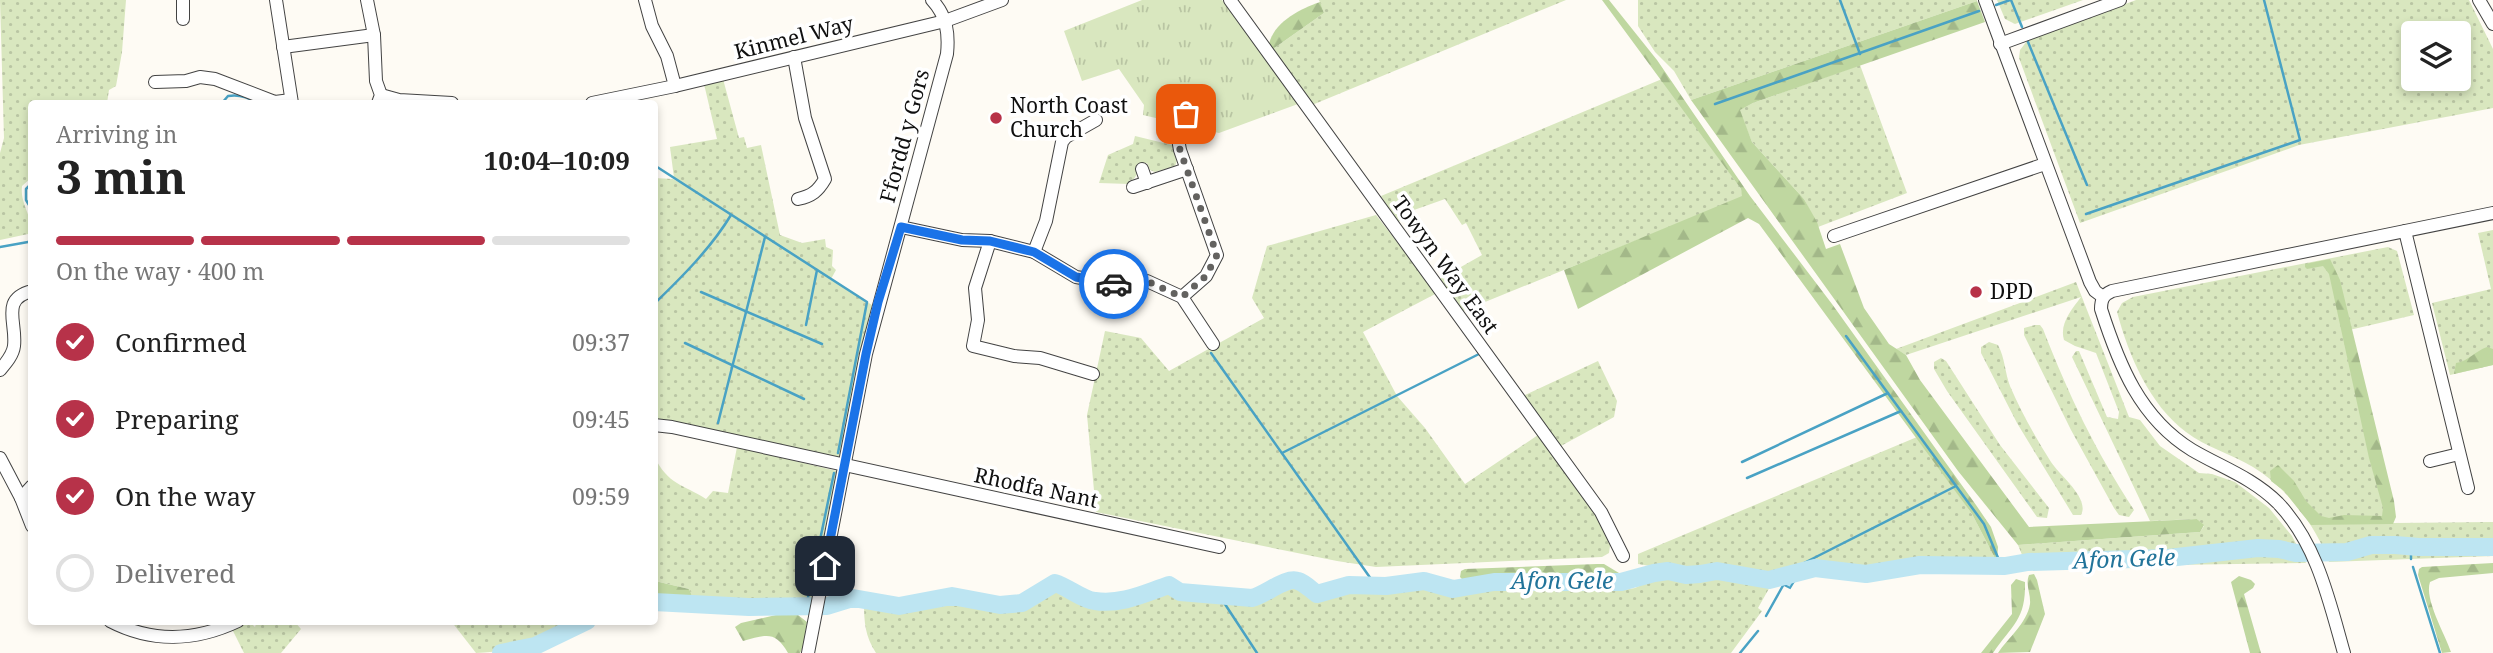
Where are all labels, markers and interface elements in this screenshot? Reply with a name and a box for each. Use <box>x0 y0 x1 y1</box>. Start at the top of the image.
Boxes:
street label: Kinmel Way <box>731 9 856 65</box>
map controls <box>2401 21 2471 91</box>
button: layers <box>2401 21 2471 91</box>
street label: Ffordd y Gors <box>873 66 935 206</box>
pin <box>1156 84 1216 144</box>
place label: North Coast Church <box>1010 91 1128 143</box>
icon: bag <box>1167 95 1205 133</box>
marker: North Coast Church <box>988 110 1004 126</box>
text: Arriving in <box>56 118 177 150</box>
text: 10:04–10:09 <box>484 142 630 178</box>
text: 3 min <box>56 145 186 207</box>
street label: Towyn Way East <box>1386 190 1505 339</box>
courier <box>1079 249 1149 319</box>
text: On the way · 400 m <box>56 255 264 287</box>
icon: car <box>1095 265 1133 303</box>
place label: DPD <box>1990 277 2033 305</box>
marker: DPD <box>1968 284 1984 300</box>
icon: check <box>56 323 94 361</box>
text: Confirmed <box>115 324 247 360</box>
text: 09:37 <box>572 326 630 358</box>
icon: check <box>56 400 94 438</box>
text: Preparing <box>115 401 239 437</box>
text: 09:45 <box>572 403 630 435</box>
street label: Rhodfa Nant <box>972 460 1101 514</box>
icon: check <box>56 477 94 515</box>
text: On the way <box>115 478 255 514</box>
text: 09:59 <box>572 480 630 512</box>
pin <box>795 536 855 596</box>
water label: Afon Gele <box>2070 540 2176 576</box>
icon: home <box>806 547 844 585</box>
text: Delivered <box>115 555 235 591</box>
water label: Afon Gele <box>1509 564 1613 596</box>

